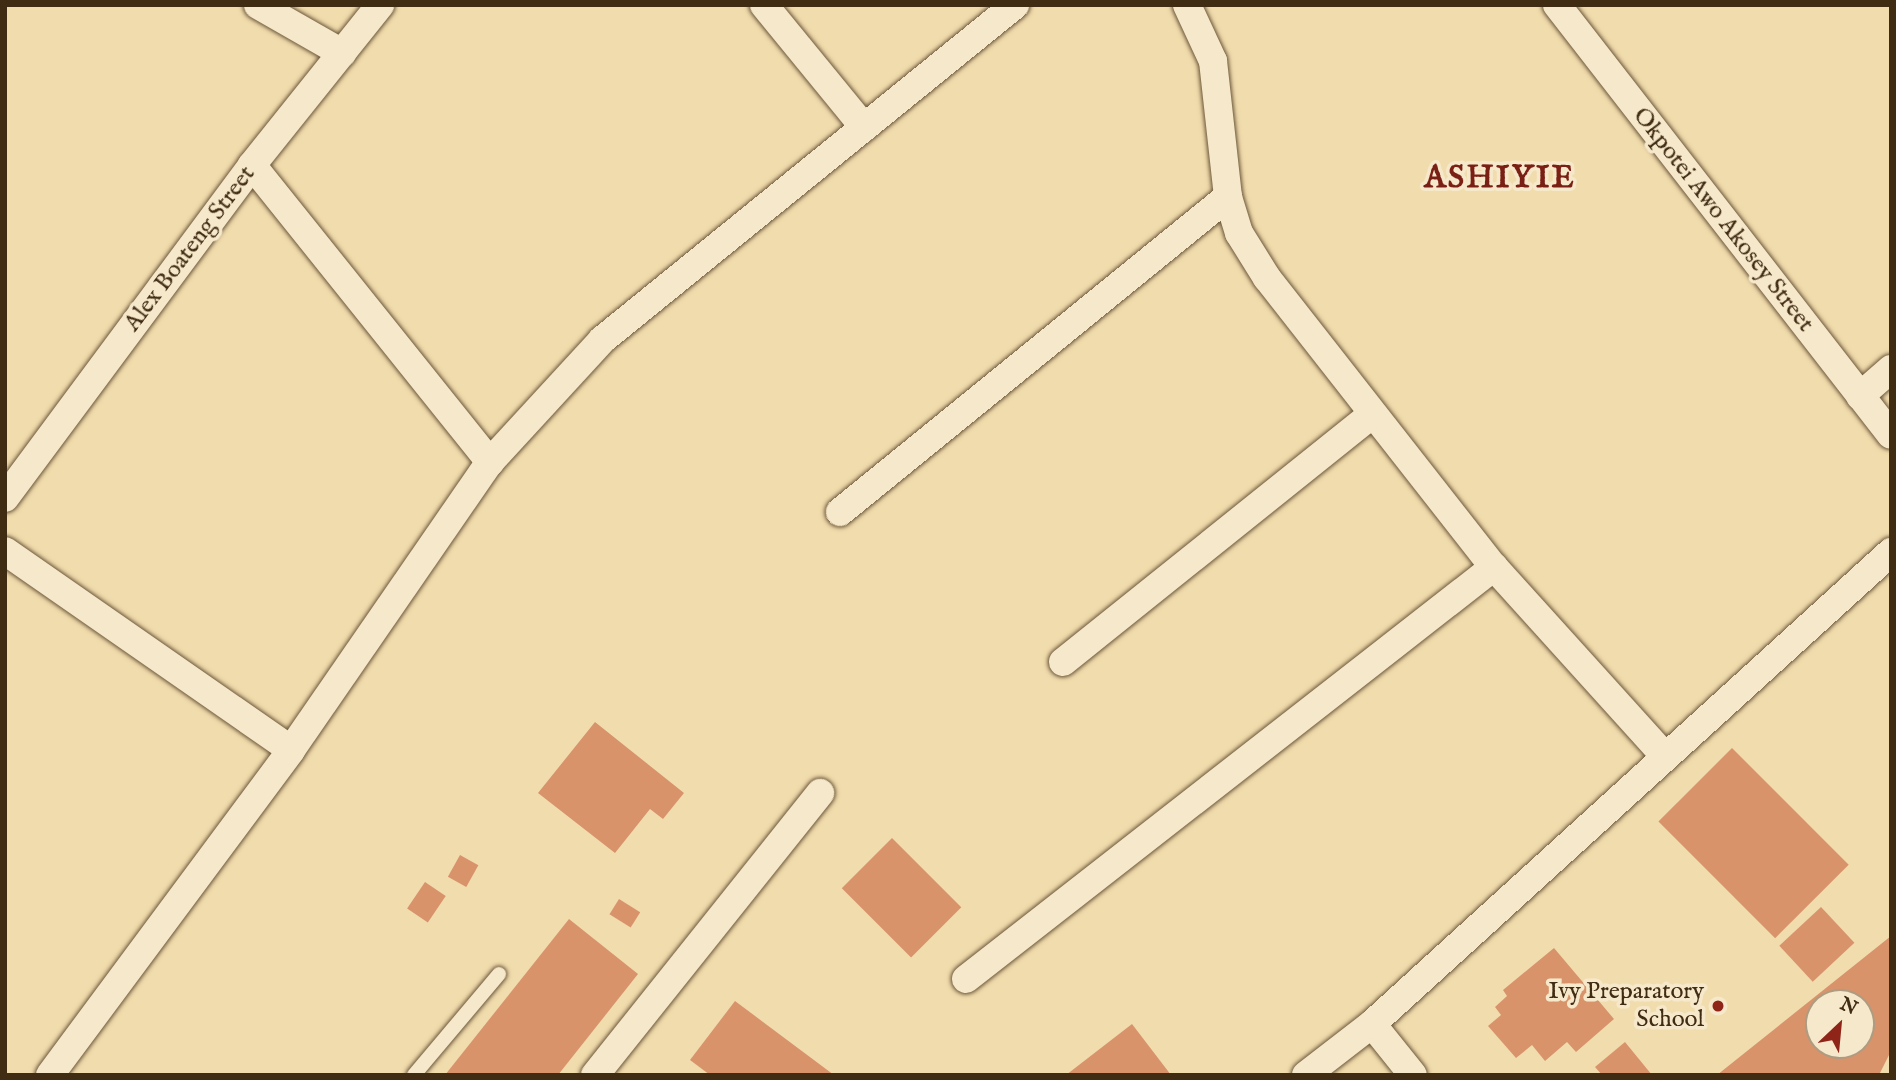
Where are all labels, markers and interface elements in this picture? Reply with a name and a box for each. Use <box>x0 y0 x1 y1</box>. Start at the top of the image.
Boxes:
street label: Okpotei Awo Akosey Street <box>1626 102 1820 338</box>
district label: ASHIYIE <box>1425 160 1575 198</box>
street label: Alex Boateng Street <box>118 161 262 337</box>
place label: Ivy Preparatory School <box>1549 978 1704 1034</box>
north arrow <box>1805 989 1875 1059</box>
text: N <box>1836 993 1861 1021</box>
marker: Ivy Preparatory School <box>1710 998 1726 1014</box>

